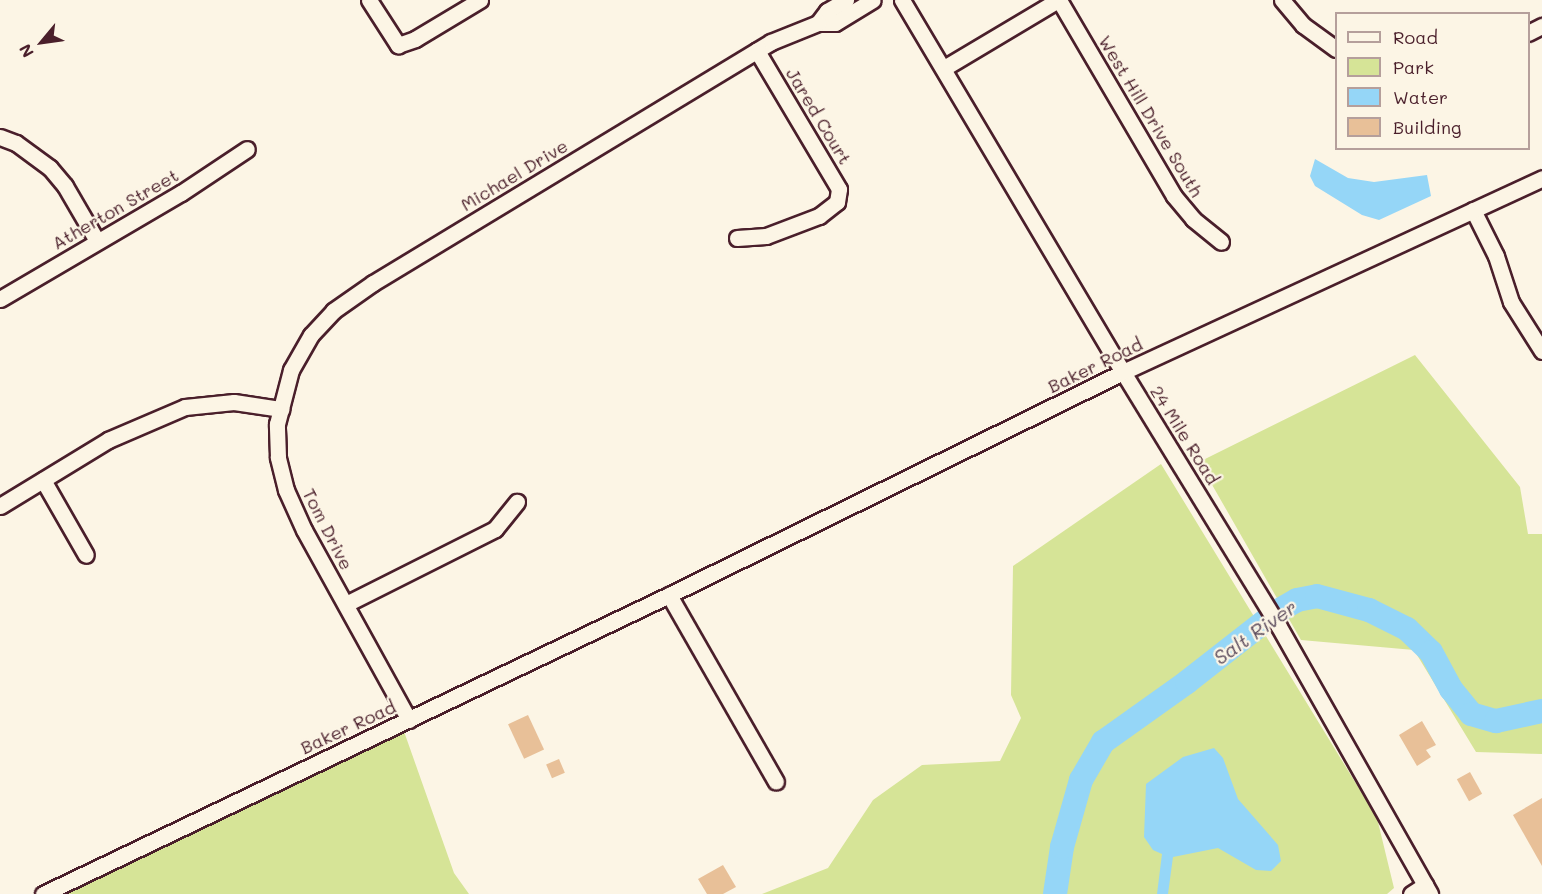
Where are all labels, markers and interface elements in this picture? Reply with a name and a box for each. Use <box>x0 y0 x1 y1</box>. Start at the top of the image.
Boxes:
north arrow <box>12 12 72 72</box>
legend <box>1335 12 1530 150</box>
text: Road <box>1393 25 1438 49</box>
street label: West Hill Drive South <box>1094 31 1208 201</box>
text: N <box>14 41 38 61</box>
text: Park <box>1393 55 1434 79</box>
street label: Jared Court <box>782 64 856 168</box>
text: Water <box>1393 85 1448 109</box>
text: Building <box>1393 115 1461 139</box>
street label: Michael Drive <box>457 135 571 215</box>
street label: Atherton Street <box>48 164 182 254</box>
street label: Baker Road <box>1044 333 1146 397</box>
street label: 24 Mile Road <box>1146 382 1224 488</box>
street label: Tom Drive <box>298 485 358 573</box>
water label: Salt River <box>1209 595 1301 669</box>
street label: Baker Road <box>297 696 399 758</box>

